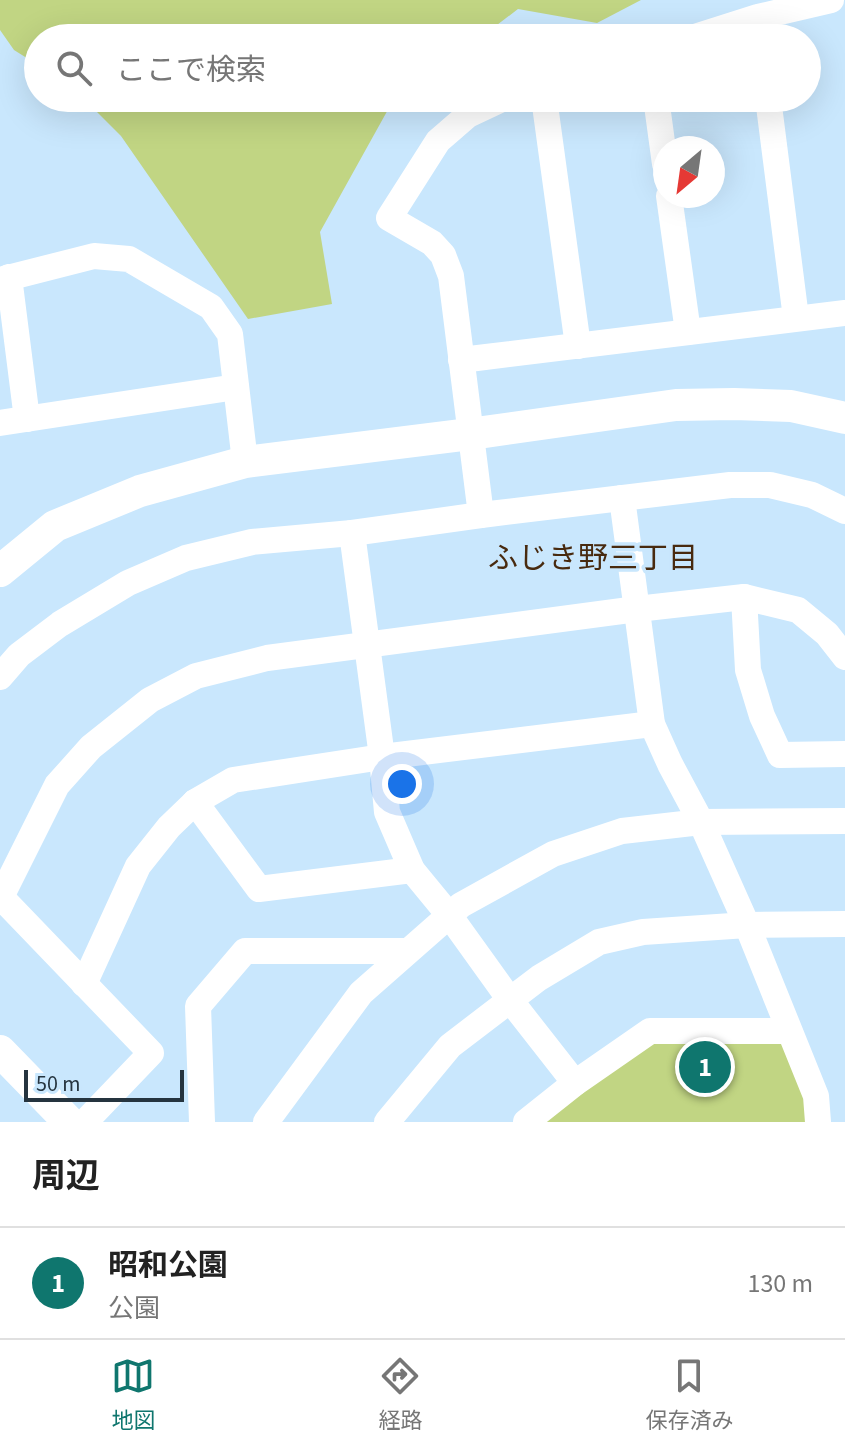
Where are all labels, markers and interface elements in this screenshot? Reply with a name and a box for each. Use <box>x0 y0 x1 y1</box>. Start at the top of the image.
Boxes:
search box <box>24 24 821 112</box>
icon: search <box>52 46 96 90</box>
text: ここで検索 <box>116 49 266 92</box>
north arrow <box>653 136 725 208</box>
district label: ふじき野三丁目 <box>488 537 698 580</box>
your location <box>382 764 422 804</box>
pin: 1 <box>679 1037 731 1097</box>
scale bar <box>24 1066 184 1102</box>
text: 50 m <box>36 1068 81 1100</box>
text: 周辺 <box>32 1152 100 1201</box>
text: 昭和公園 <box>108 1244 228 1287</box>
text: 1 <box>51 1265 65 1302</box>
text: 130 m <box>747 1265 813 1302</box>
text: 公園 <box>108 1290 160 1327</box>
tab: 地図 <box>111 1354 156 1437</box>
tab: 経路 <box>378 1354 423 1437</box>
tab: 保存済み <box>645 1354 734 1437</box>

